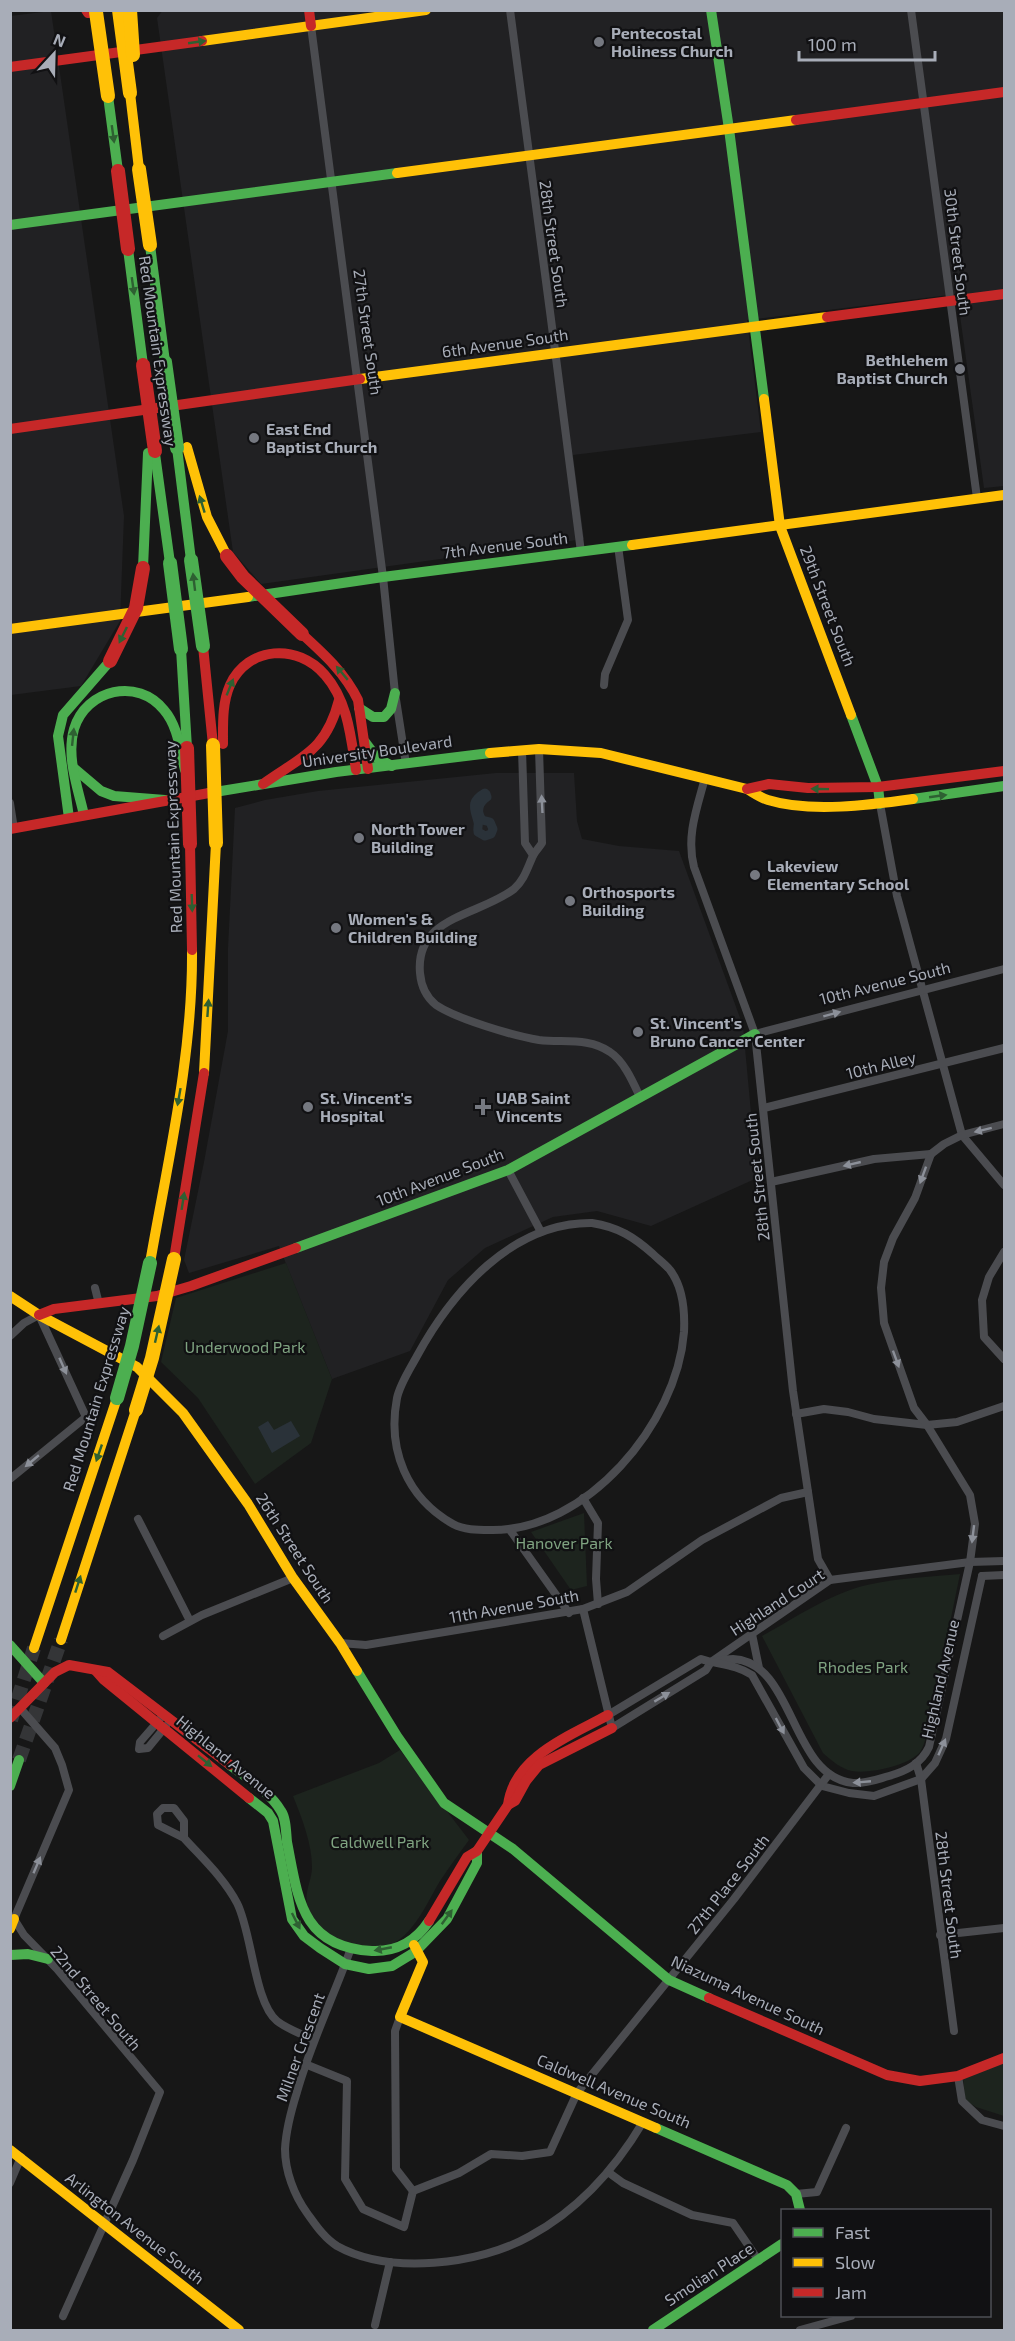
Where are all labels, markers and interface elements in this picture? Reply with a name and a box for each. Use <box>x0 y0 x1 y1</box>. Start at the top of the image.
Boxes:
place label: Pentecostal Holiness Church <box>611 23 733 60</box>
north arrow <box>24 24 84 84</box>
scale bar <box>799 24 936 62</box>
text: N <box>51 29 69 51</box>
text: 100 m <box>808 33 857 55</box>
marker: Pentecostal Holiness Church <box>592 35 606 49</box>
one-way arrow <box>188 37 207 46</box>
one-way arrow <box>108 124 117 143</box>
street label: 28th Street South <box>536 179 573 309</box>
street label: 30th Street South <box>941 187 976 317</box>
street label: Red Mountain Expressway <box>136 254 181 448</box>
street label: 27th Street South <box>350 268 387 396</box>
one-way arrow <box>128 277 137 296</box>
street label: 6th Avenue South <box>440 324 569 361</box>
place label: Bethlehem Baptist Church <box>837 350 948 387</box>
marker: Bethlehem Baptist Church <box>953 362 967 376</box>
place label: East End Baptist Church <box>266 419 377 456</box>
marker: East End Baptist Church <box>247 431 261 445</box>
one-way arrow <box>197 495 206 513</box>
street label: 7th Avenue South <box>441 527 569 562</box>
street label: 29th Street South <box>797 543 860 669</box>
one-way arrow <box>190 573 199 592</box>
one-way arrow <box>118 626 127 643</box>
one-way arrow <box>336 666 349 681</box>
one-way arrow <box>226 678 235 696</box>
one-way arrow <box>68 727 78 746</box>
street label: University Boulevard <box>301 731 453 770</box>
street label: Red Mountain Expressway <box>160 740 185 934</box>
one-way arrow <box>811 784 830 793</box>
one-way arrow <box>929 791 948 800</box>
one-way arrow <box>537 794 546 813</box>
place label: North Tower Building <box>371 819 465 856</box>
marker: North Tower Building <box>352 831 366 845</box>
place label: Lakeview Elementary School <box>767 856 910 894</box>
marker: Lakeview Elementary School <box>748 868 762 882</box>
place label: Orthosports Building <box>582 882 675 919</box>
one-way arrow <box>187 893 196 912</box>
marker: Orthosports Building <box>563 894 577 908</box>
place label: Women's & Children Building <box>348 909 478 946</box>
marker: Women's & Children Building <box>329 921 343 935</box>
street label: 10th Avenue South <box>817 957 952 1008</box>
one-way arrow <box>203 998 213 1017</box>
one-way arrow <box>823 1008 841 1018</box>
place label: St. Vincent's Bruno Cancer Center <box>650 1013 805 1050</box>
marker: St. Vincent's Bruno Cancer Center <box>631 1025 645 1039</box>
street label: 10th Alley <box>844 1047 918 1082</box>
one-way arrow <box>174 1088 183 1107</box>
place label: St. Vincent's Hospital <box>320 1088 412 1125</box>
place label: UAB Saint Vincents <box>496 1088 571 1125</box>
marker: UAB Saint Vincents <box>474 1098 492 1116</box>
marker: St. Vincent's Hospital <box>301 1100 315 1114</box>
street label: 28th Street South <box>740 1112 773 1242</box>
one-way arrow <box>974 1125 992 1135</box>
street label: 10th Avenue South <box>374 1144 506 1209</box>
one-way arrow <box>843 1160 861 1170</box>
one-way arrow <box>918 1166 928 1184</box>
one-way arrow <box>179 1191 188 1210</box>
street label: Red Mountain Expressway <box>58 1304 133 1494</box>
one-way arrow <box>153 1324 163 1343</box>
park label: Underwood Park <box>185 1337 305 1356</box>
one-way arrow <box>891 1350 901 1368</box>
one-way arrow <box>58 1357 67 1374</box>
one-way arrow <box>93 1445 103 1463</box>
one-way arrow <box>24 1455 40 1468</box>
street label: 26th Street South <box>253 1489 338 1606</box>
one-way arrow <box>969 1524 978 1543</box>
park label: Hanover Park <box>515 1533 613 1552</box>
street label: Highland Court <box>726 1564 827 1639</box>
one-way arrow <box>74 1575 84 1593</box>
street label: 11th Avenue South <box>448 1585 580 1626</box>
street label: Highland Avenue <box>917 1617 962 1740</box>
park label: Rhodes Park <box>818 1657 908 1676</box>
one-way arrow <box>653 1692 670 1703</box>
street label: Highland Avenue <box>173 1711 280 1802</box>
one-way arrow <box>776 1717 785 1734</box>
one-way arrow <box>938 1738 948 1756</box>
one-way arrow <box>197 1754 213 1767</box>
one-way arrow <box>853 1777 872 1787</box>
street label: 27th Place South <box>683 1830 773 1937</box>
street label: 28th Street South <box>932 1830 967 1960</box>
park label: Caldwell Park <box>331 1832 429 1851</box>
one-way arrow <box>33 1857 42 1874</box>
one-way arrow <box>440 1910 452 1925</box>
one-way arrow <box>291 1913 300 1930</box>
street label: 22nd Street South <box>47 1942 146 2054</box>
one-way arrow <box>374 1945 393 1954</box>
street label: Niazuma Avenue South <box>668 1951 828 2038</box>
street label: Milner Crescent <box>271 1990 328 2104</box>
street label: Caldwell Avenue South <box>534 2049 694 2132</box>
street label: Arlington Avenue South <box>62 2168 208 2288</box>
legend <box>781 2209 991 2317</box>
text: Fast <box>835 2221 870 2243</box>
street label: Smolian Place <box>661 2238 757 2309</box>
text: Slow <box>835 2251 876 2273</box>
text: Jam <box>835 2281 867 2303</box>

